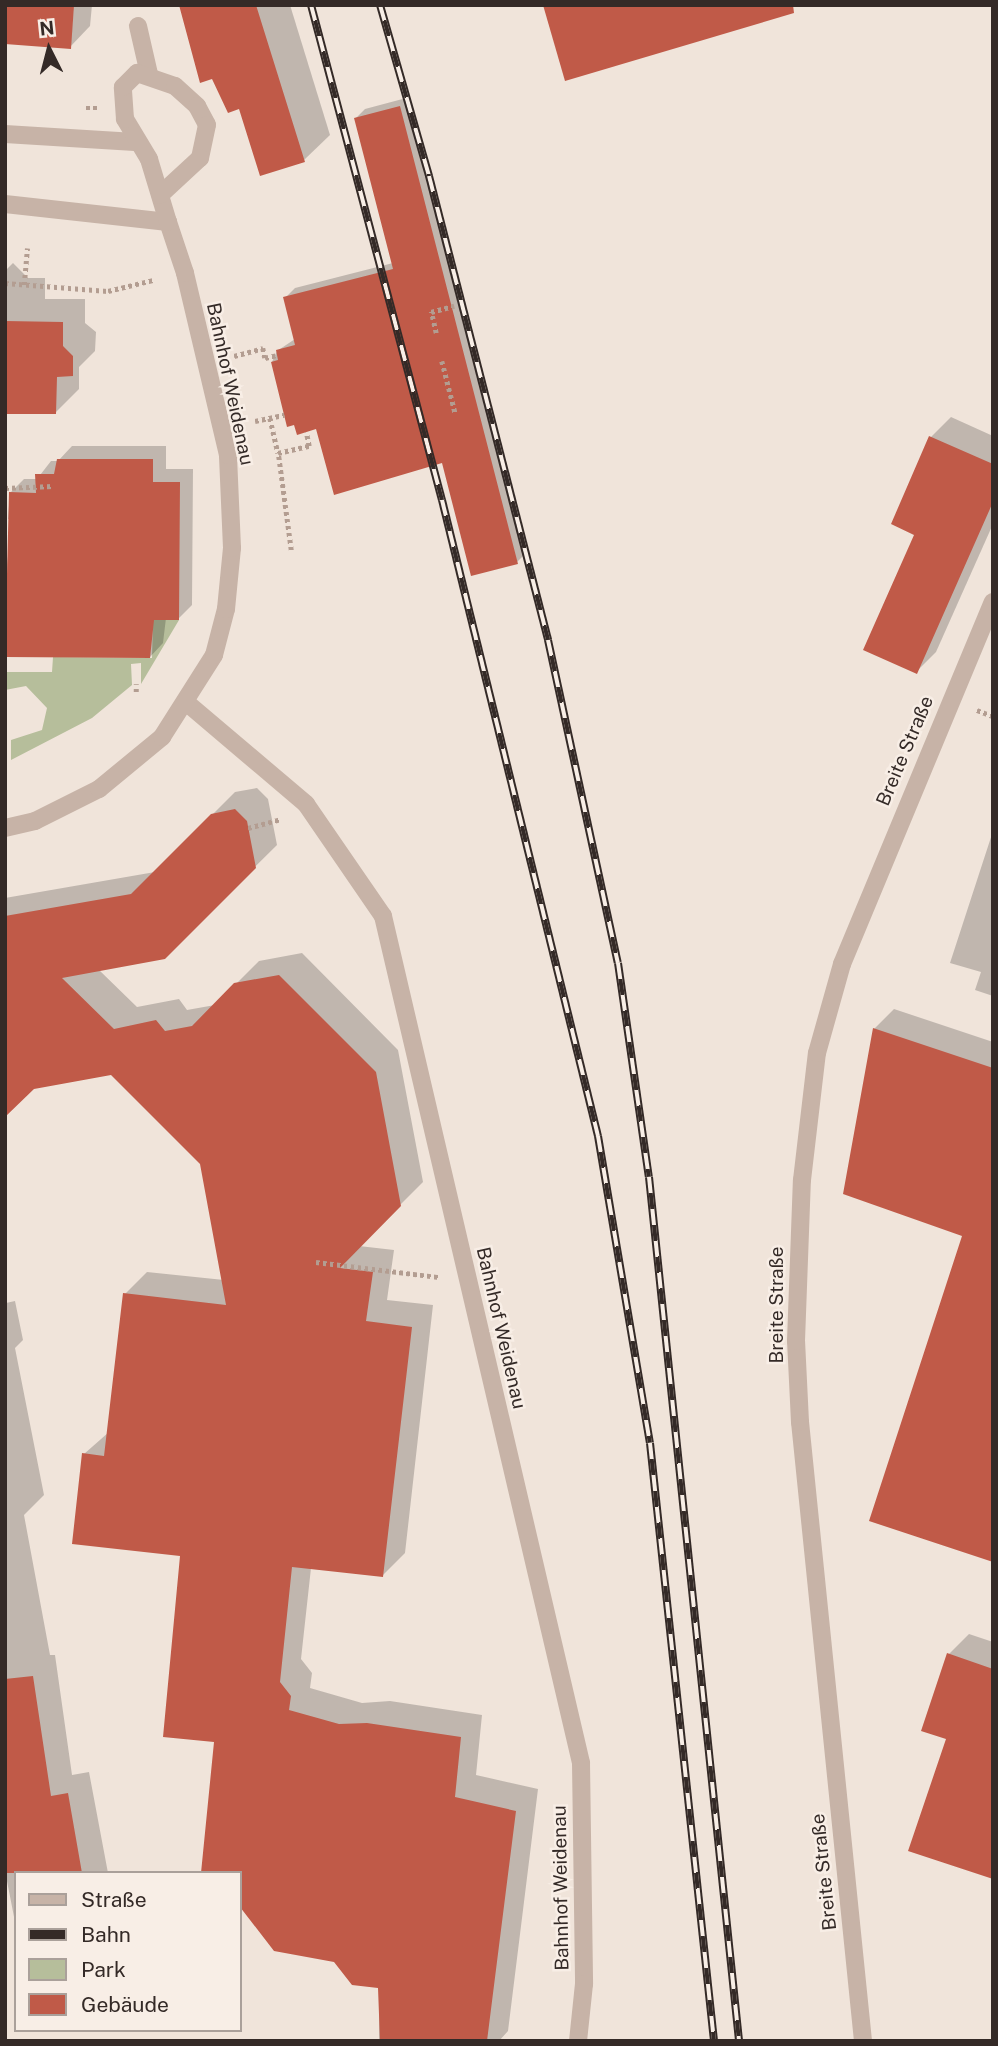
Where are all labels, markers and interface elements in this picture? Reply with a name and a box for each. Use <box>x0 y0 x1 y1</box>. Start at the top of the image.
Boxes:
north arrow <box>14 14 84 84</box>
text: N <box>38 16 55 40</box>
street label: Bahnhof Weidenau <box>202 300 258 468</box>
street label: Breite Straße <box>872 693 938 809</box>
street label: Bahnhof Weidenau <box>471 1245 531 1411</box>
street label: Breite Straße <box>766 1246 788 1364</box>
street label: Bahnhof Weidenau <box>548 1805 574 1971</box>
street label: Breite Straße <box>807 1812 841 1932</box>
legend <box>14 1871 242 2032</box>
text: Straße <box>81 1887 147 1912</box>
text: Bahn <box>81 1922 131 1947</box>
text: Park <box>81 1957 126 1982</box>
text: Gebäude <box>81 1992 169 2017</box>

